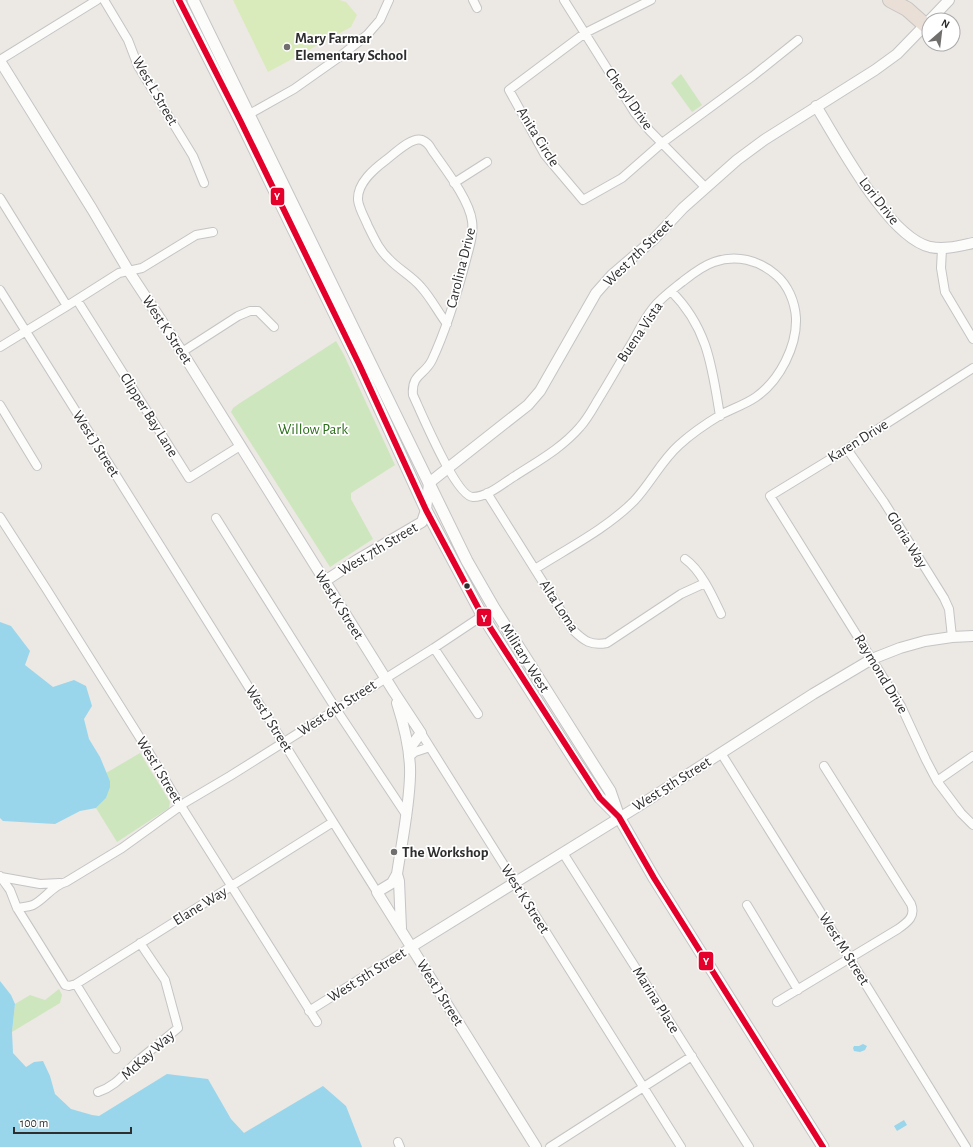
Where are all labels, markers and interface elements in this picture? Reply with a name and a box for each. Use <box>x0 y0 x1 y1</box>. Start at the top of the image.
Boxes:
north arrow <box>921 12 961 52</box>
text: N <box>939 17 951 30</box>
place label: Mary Farmar Elementary School <box>295 31 407 63</box>
marker: Mary Farmar Elementary School <box>282 42 292 52</box>
street label: West L Street <box>129 54 181 128</box>
street label: Cheryl Drive <box>602 65 656 133</box>
street label: Anita Circle <box>514 105 562 169</box>
street label: Lori Drive <box>856 175 902 228</box>
line badge: Y <box>270 187 285 206</box>
text: Y <box>274 191 281 202</box>
street label: West 7th Street <box>601 217 675 289</box>
street label: Carolina Drive <box>444 226 478 310</box>
street label: West K Street <box>139 293 195 367</box>
street label: Buena Vista <box>614 299 666 365</box>
street label: Clipper Bay Lane <box>117 370 181 460</box>
street label: West J Street <box>70 408 122 480</box>
street label: Karen Drive <box>825 417 891 465</box>
park label: Willow Park <box>278 422 348 437</box>
street label: Gloria Way <box>884 509 930 571</box>
street label: West 7th Street <box>336 520 420 578</box>
street label: West K Street <box>312 568 366 642</box>
street label: Alta Loma <box>537 577 581 635</box>
unlabelled marker <box>462 581 472 591</box>
line badge: Y <box>476 608 492 627</box>
text: Y <box>481 613 488 624</box>
street label: Military West <box>498 621 552 695</box>
street label: Raymond Drive <box>852 632 911 716</box>
street label: West 6th Street <box>295 677 379 739</box>
street label: West J Street <box>243 683 295 755</box>
street label: West I Street <box>133 734 185 806</box>
street label: West 5th Street <box>630 754 714 814</box>
place label: The Workshop <box>402 845 489 860</box>
marker: The Workshop <box>389 847 399 857</box>
street label: West K Street <box>498 862 552 936</box>
street label: Elane Way <box>170 883 230 928</box>
street label: West M Street <box>816 910 872 988</box>
street label: West 5th Street <box>325 945 409 1005</box>
line badge: Y <box>698 951 714 971</box>
text: Y <box>703 956 710 967</box>
street label: West J Street <box>414 957 466 1029</box>
street label: Marina Place <box>630 964 682 1036</box>
street label: McKay Way <box>118 1027 178 1083</box>
scale bar <box>14 1109 131 1135</box>
text: 100 m <box>20 1117 48 1129</box>

